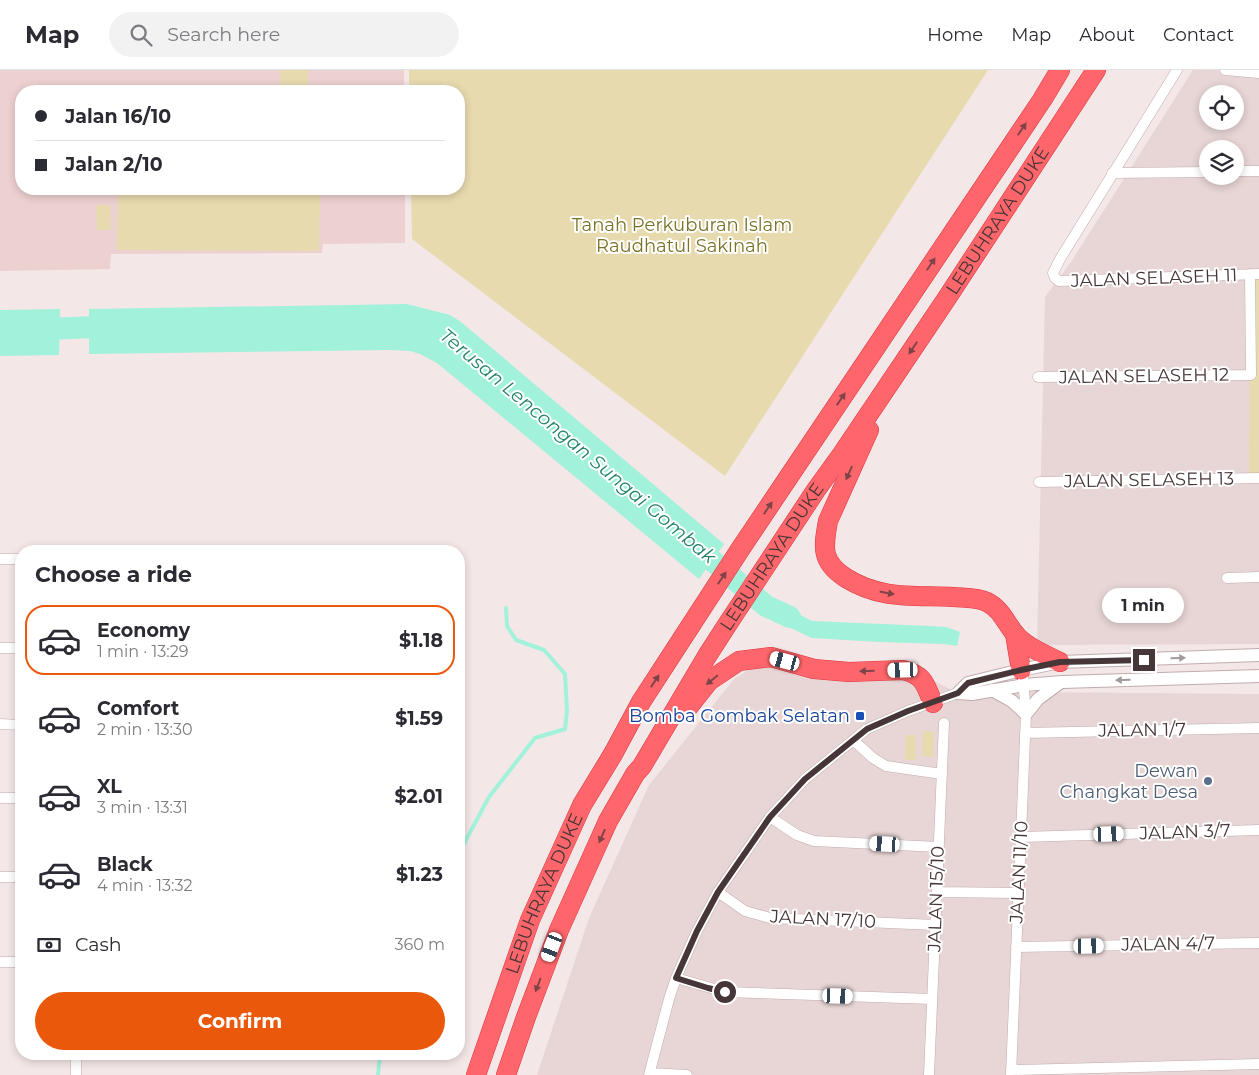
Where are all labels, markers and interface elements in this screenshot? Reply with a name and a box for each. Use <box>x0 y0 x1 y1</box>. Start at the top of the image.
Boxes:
search box <box>109 12 459 57</box>
text: Map <box>25 20 79 49</box>
icon: search <box>127 21 155 49</box>
text: Search here <box>167 23 280 46</box>
text: Home <box>927 24 983 46</box>
text: Map <box>1011 24 1051 46</box>
text: About <box>1079 24 1135 46</box>
text: Contact <box>1163 24 1234 46</box>
map controls <box>1199 85 1244 185</box>
button: locate <box>1199 85 1244 130</box>
text: Jalan 16/10 <box>65 105 171 128</box>
one-way arrow <box>1017 123 1027 136</box>
button: layers <box>1199 140 1244 185</box>
street label: LEBUHRAYA DUKE <box>941 142 1054 299</box>
text: Jalan 2/10 <box>65 153 163 176</box>
park label: Tanah Perkuburan Islam Raudhatul Sakinah <box>572 214 792 257</box>
one-way arrow <box>927 258 936 271</box>
street label: JALAN SELASEH 11 <box>1069 264 1238 292</box>
water label: Terusan Lencongan Sungai Gombak <box>435 324 721 569</box>
one-way arrow <box>908 341 918 355</box>
street label: JALAN SELASEH 12 <box>1058 364 1229 389</box>
one-way arrow <box>836 393 846 406</box>
one-way arrow <box>845 466 853 480</box>
street label: JALAN SELASEH 13 <box>1063 468 1234 493</box>
street label: LEBUHRAYA DUKE <box>715 479 829 635</box>
one-way arrow <box>764 501 773 514</box>
text: Choose a ride <box>35 561 192 588</box>
one-way arrow <box>717 571 727 584</box>
callout: 1 min <box>1103 588 1185 622</box>
one-way arrow <box>880 590 896 598</box>
text: 1 min <box>1121 596 1165 615</box>
icon: car <box>37 618 82 663</box>
text: Economy <box>97 619 190 642</box>
text: $1.18 <box>399 629 443 652</box>
text: 1 min · 13:29 <box>97 642 189 661</box>
route end <box>1133 649 1155 671</box>
car <box>768 650 801 672</box>
one-way arrow <box>1170 654 1186 662</box>
car <box>887 662 918 678</box>
one-way arrow <box>859 668 875 676</box>
one-way arrow <box>650 674 659 688</box>
one-way arrow <box>706 674 719 685</box>
one-way arrow <box>1115 676 1131 684</box>
icon: car <box>37 696 82 741</box>
text: Comfort <box>97 697 179 720</box>
place label: Bomba Gombak Selatan <box>629 705 850 727</box>
text: $1.59 <box>395 707 443 730</box>
marker: Bomba Gombak Selatan <box>854 710 866 722</box>
street label: JALAN 1/7 <box>1097 718 1186 742</box>
text: 2 min · 13:30 <box>97 720 193 739</box>
place label: Dewan Changkat Desa <box>1060 760 1198 803</box>
icon: car <box>37 774 82 819</box>
text: XL <box>97 775 122 798</box>
marker: Dewan Changkat Desa <box>1202 775 1214 787</box>
text: $2.01 <box>394 785 443 808</box>
text: 3 min · 13:31 <box>97 798 188 817</box>
street label: LEBUHRAYA DUKE <box>501 810 588 977</box>
street label: JALAN 3/7 <box>1138 819 1231 845</box>
street label: JALAN 11/10 <box>1005 820 1033 925</box>
car <box>1093 826 1124 842</box>
one-way arrow <box>597 829 605 843</box>
car <box>869 836 900 852</box>
street label: JALAN 15/10 <box>923 846 949 953</box>
icon: car <box>37 852 82 897</box>
text: Black <box>97 853 153 876</box>
text: $1.23 <box>396 863 443 886</box>
text: 4 min · 13:32 <box>97 876 193 895</box>
street label: JALAN 17/10 <box>769 905 876 933</box>
car <box>539 930 564 964</box>
icon: cash <box>35 931 63 959</box>
street label: JALAN 4/7 <box>1120 932 1215 956</box>
text: Cash <box>75 933 122 956</box>
text: 360 m <box>394 935 445 954</box>
car <box>1073 938 1104 954</box>
one-way arrow <box>534 978 542 993</box>
route start <box>714 981 736 1003</box>
car <box>822 988 853 1004</box>
button: Confirm <box>35 992 445 1050</box>

